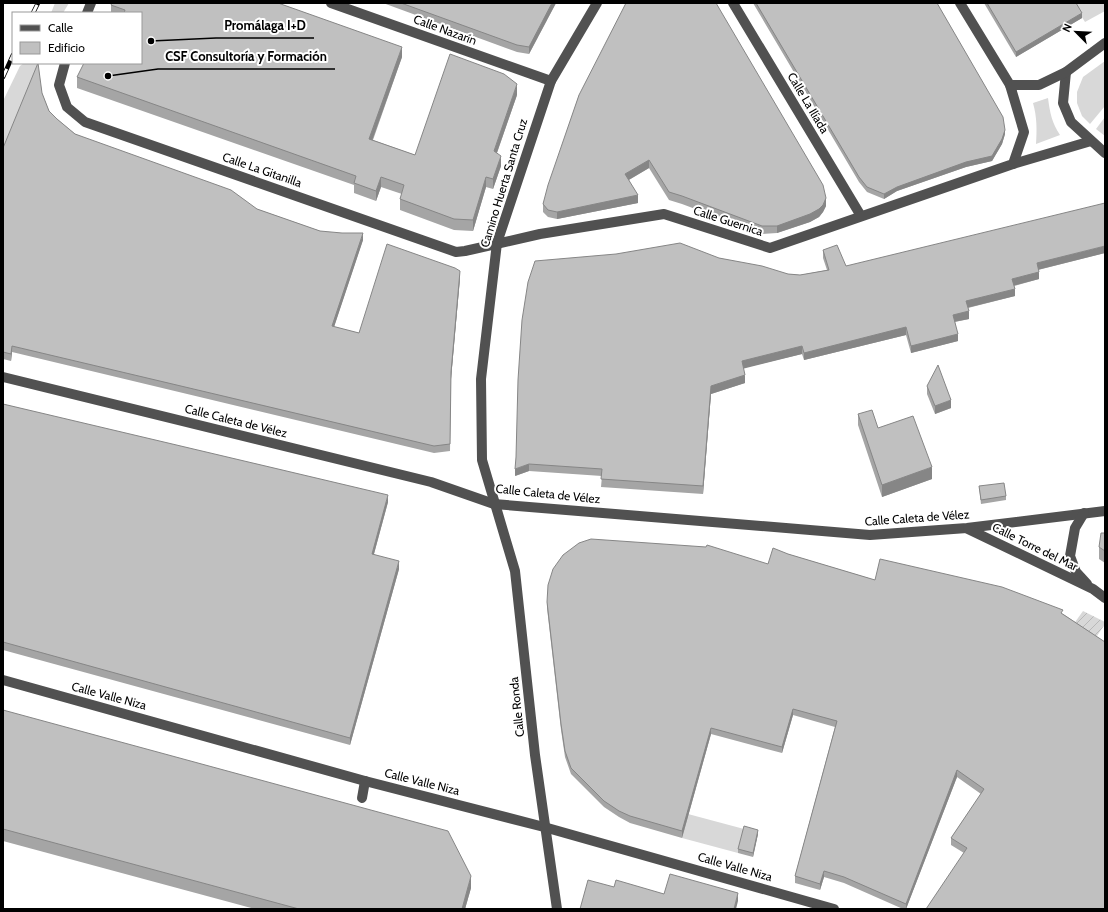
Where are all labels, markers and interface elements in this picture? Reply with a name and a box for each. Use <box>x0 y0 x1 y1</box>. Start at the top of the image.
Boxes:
street label: Calle Nazarín <box>412 11 479 48</box>
legend <box>12 12 142 64</box>
north arrow <box>1056 12 1096 52</box>
callout: Promálaga I+D <box>216 13 314 38</box>
text: Promálaga I+D <box>224 17 306 33</box>
text: Calle <box>48 20 73 35</box>
text: N <box>1059 22 1075 34</box>
text: Edificio <box>48 40 85 55</box>
callout: CSF Consultoría y Formación <box>158 44 335 69</box>
text: CSF Consultoría y Formación <box>165 48 327 64</box>
street label: Calle La Ilíada <box>784 69 833 136</box>
street label: Camino Huerta Santa Cruz <box>477 116 530 249</box>
street label: Calle La Gitanilla <box>220 149 304 190</box>
street label: Calle Guernica <box>691 202 765 239</box>
street label: Calle Caleta de Vélez <box>183 401 289 441</box>
street label: Calle Caleta de Vélez <box>495 481 601 506</box>
street label: Calle Caleta de Vélez <box>864 506 970 529</box>
street label: Calle Torre del Mar <box>990 519 1081 574</box>
street label: Calle Ronda <box>506 676 527 738</box>
street label: Calle Valle Niza <box>70 678 148 713</box>
street label: Calle Valle Niza <box>383 765 461 798</box>
street label: Calle Valle Niza <box>696 849 774 884</box>

